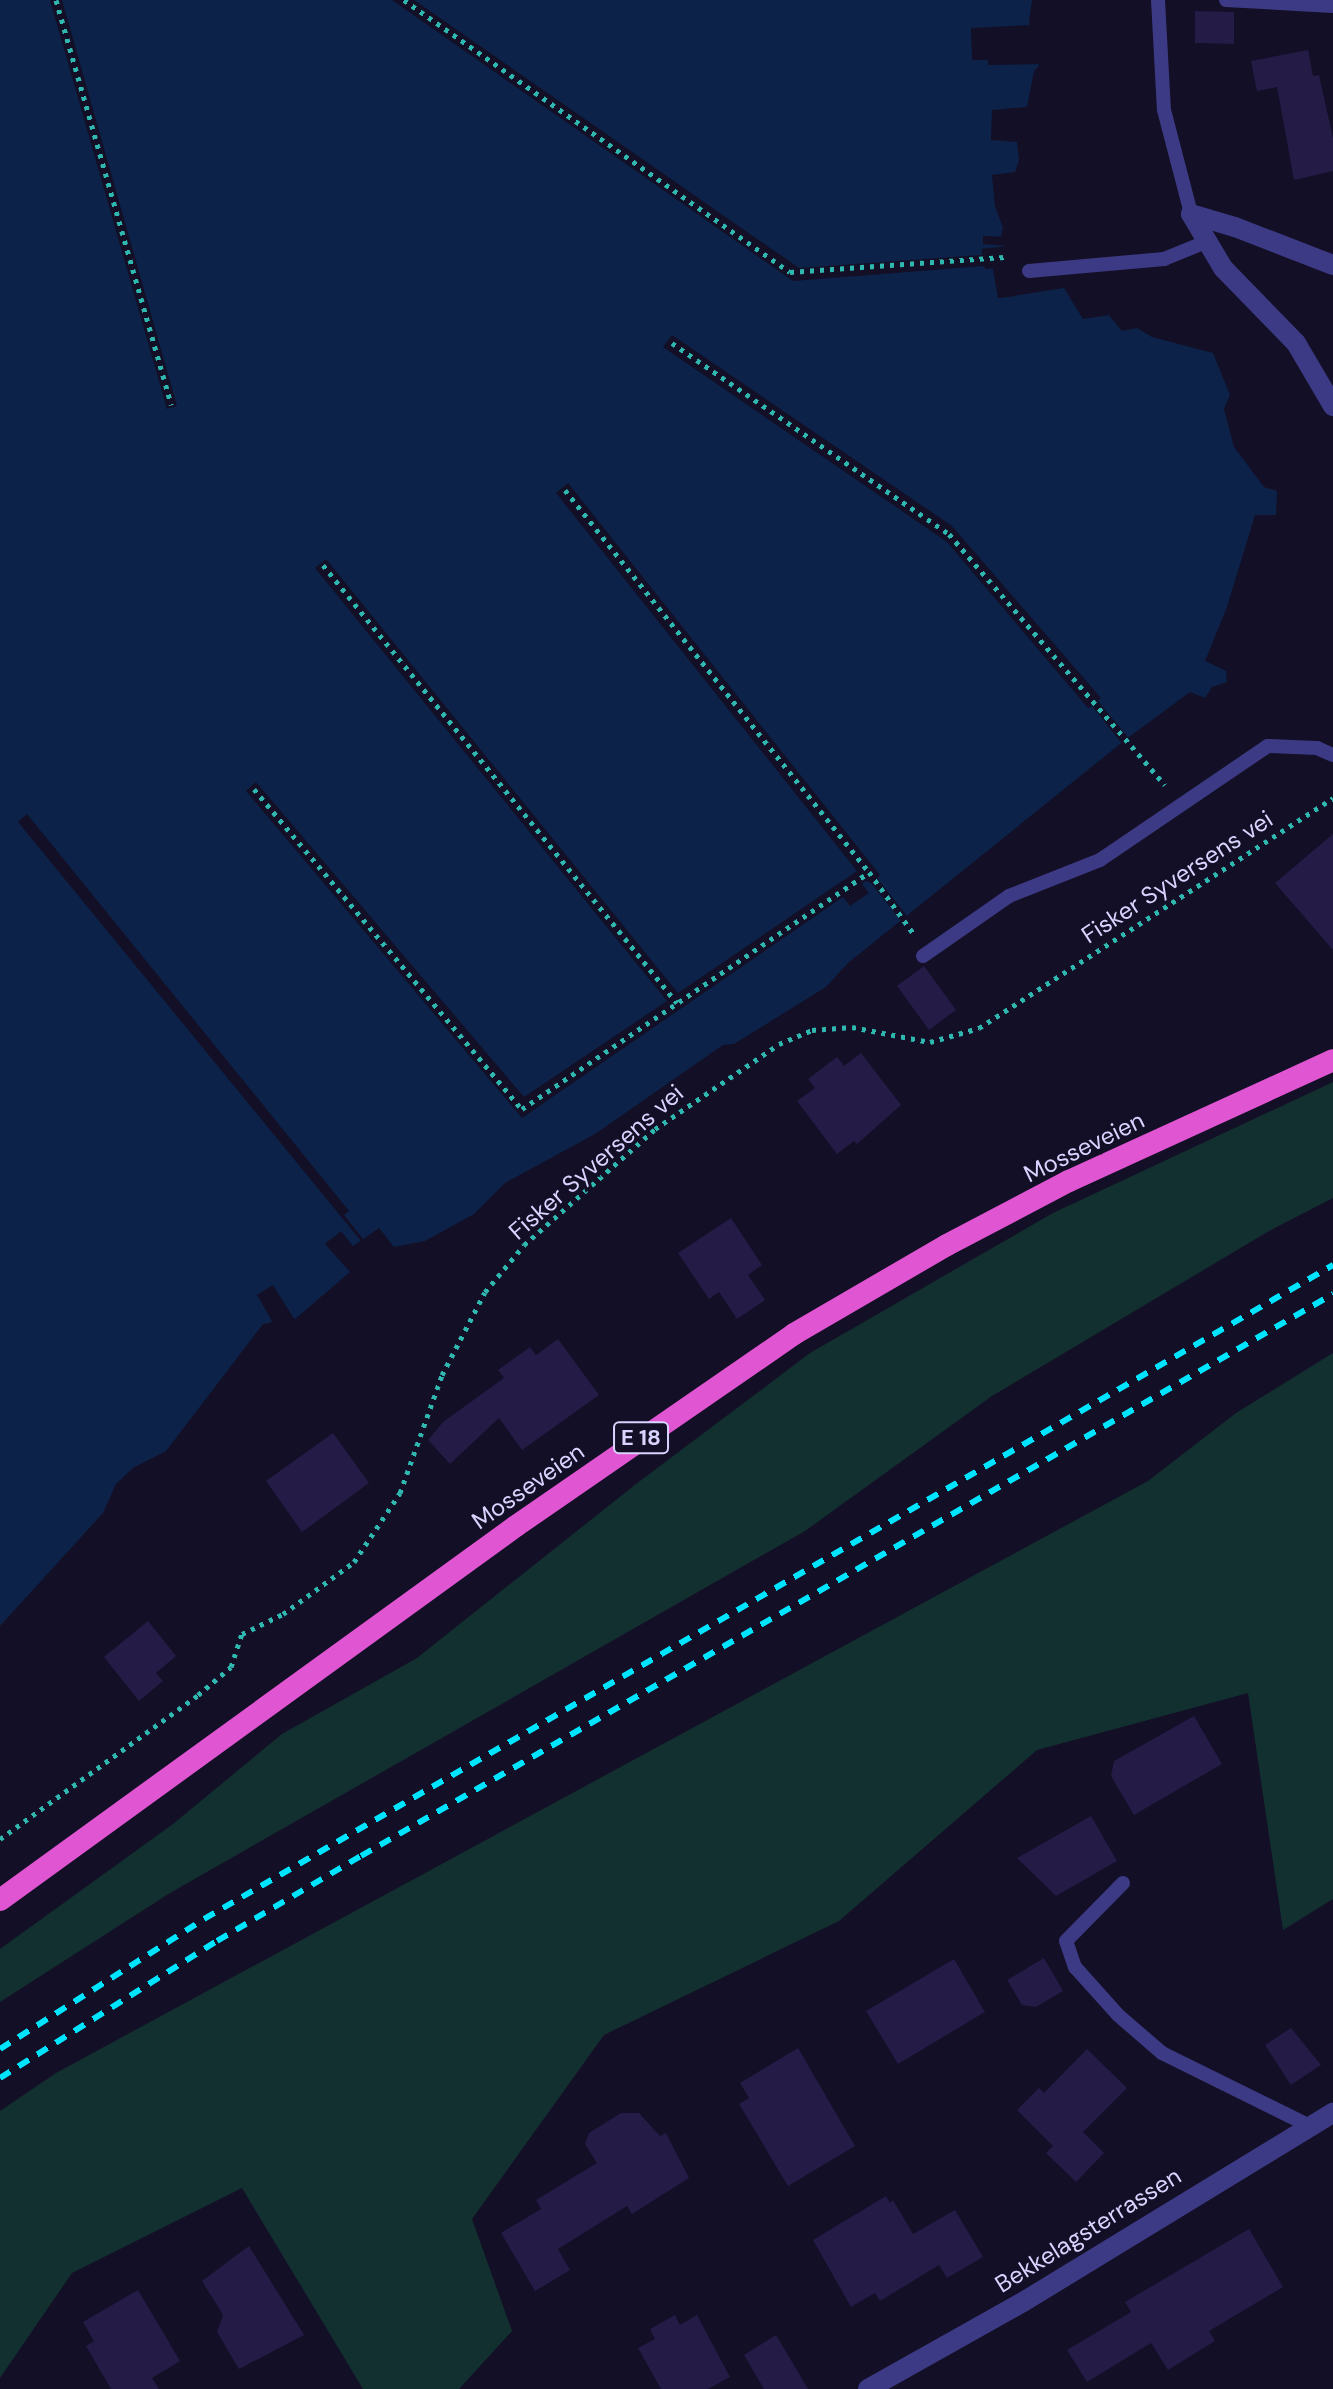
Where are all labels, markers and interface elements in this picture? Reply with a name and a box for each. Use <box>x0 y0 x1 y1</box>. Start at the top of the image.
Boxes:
street label: Fisker Syversens vei <box>1076 804 1278 950</box>
street label: Fisker Syversens vei <box>503 1078 689 1246</box>
street label: Mosseveien <box>1019 1105 1149 1189</box>
road number: E 18 <box>613 1420 669 1456</box>
street label: Mosseveien <box>466 1437 590 1535</box>
street label: Bekkelagsterrassen <box>990 2161 1186 2299</box>

